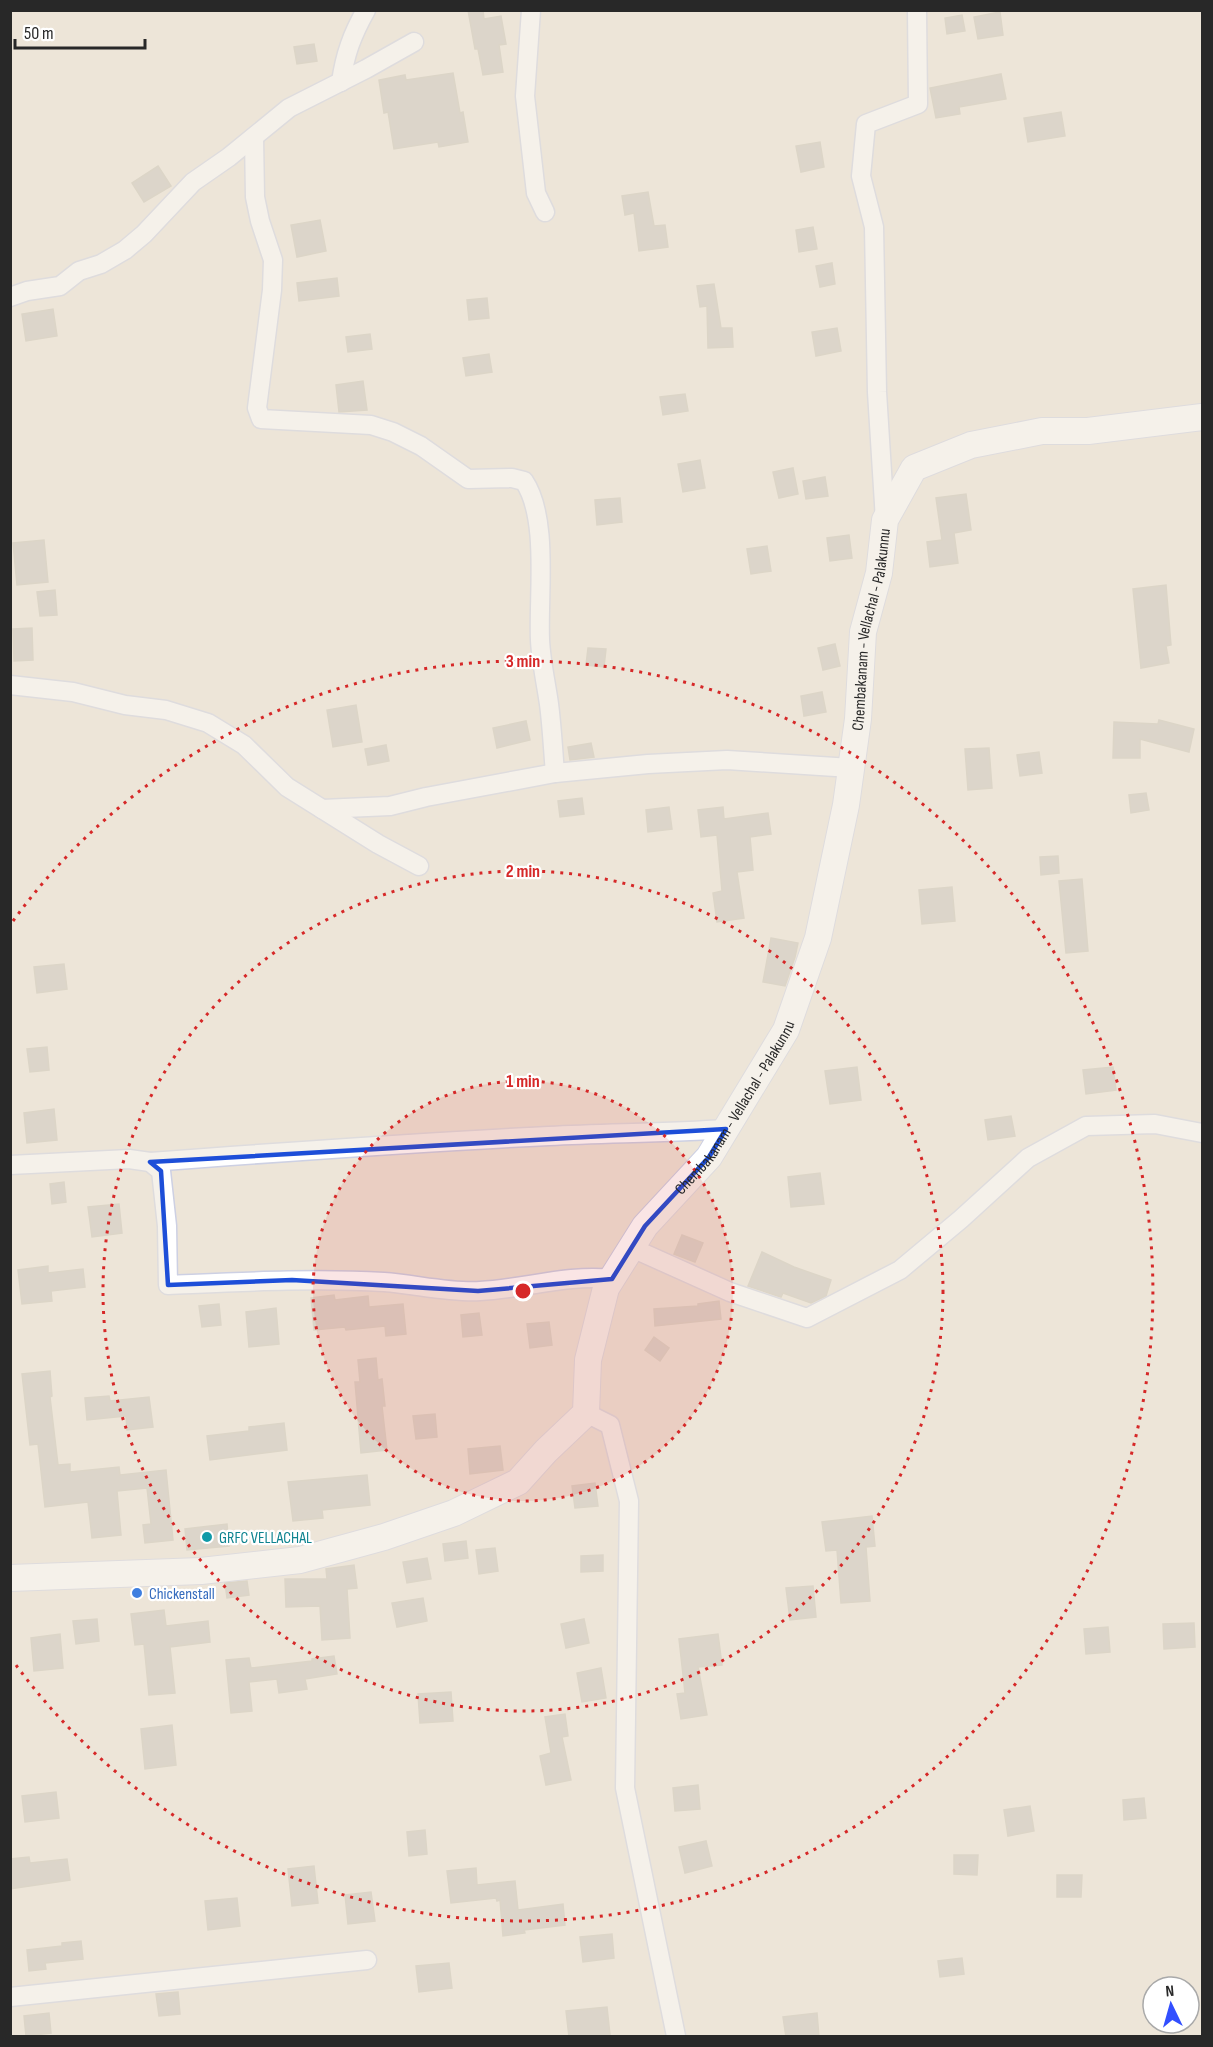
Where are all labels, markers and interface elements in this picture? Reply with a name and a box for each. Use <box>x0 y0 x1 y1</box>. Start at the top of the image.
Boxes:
scale bar <box>15 12 146 50</box>
text: 50 m <box>24 23 54 44</box>
street label: Chembakanam - Vellachal - Palakunnu <box>848 528 895 732</box>
text: 3 min <box>506 651 540 672</box>
text: 2 min <box>506 861 540 882</box>
street label: Chembakanam - Vellachal - Palakunnu <box>671 1019 799 1199</box>
text: 1 min <box>506 1071 540 1092</box>
centre of rings <box>513 1281 533 1301</box>
place label: GRFC VELLACHAL <box>219 1529 312 1548</box>
marker: GRFC VELLACHAL <box>200 1530 214 1544</box>
place label: Chickenstall <box>149 1585 215 1604</box>
marker: Chickenstall <box>130 1586 144 1600</box>
north arrow <box>1141 1975 1201 2035</box>
text: N <box>1165 1982 1175 2001</box>

